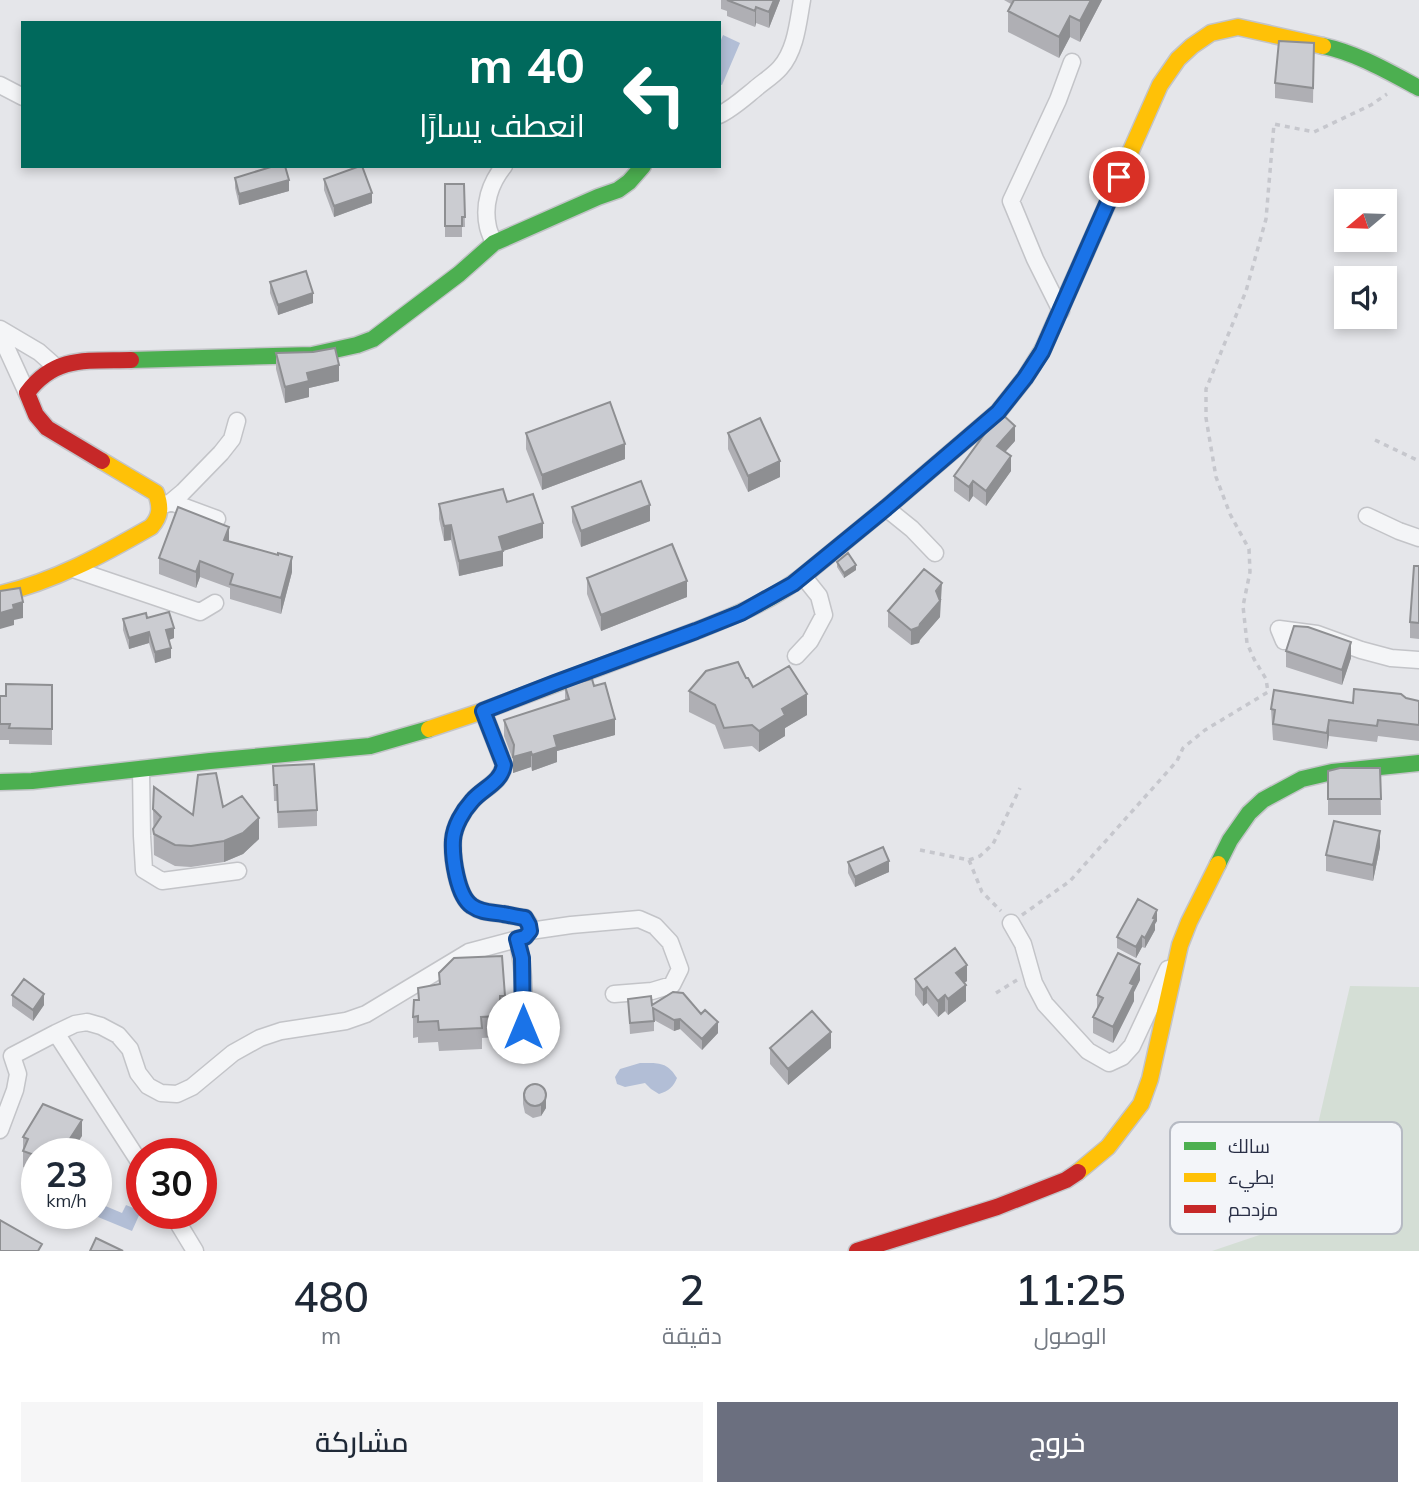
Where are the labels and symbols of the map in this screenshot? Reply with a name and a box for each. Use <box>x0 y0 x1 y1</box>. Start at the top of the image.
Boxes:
pin <box>1089 147 1149 207</box>
north arrow <box>1334 189 1396 252</box>
position arrow <box>486 990 560 1064</box>
legend <box>1170 1122 1402 1234</box>
text: سالك <box>1228 1134 1270 1158</box>
speed limit sign: 30 <box>126 1138 217 1229</box>
text: بطيء <box>1228 1165 1274 1192</box>
text: مزدحم <box>1228 1197 1278 1223</box>

